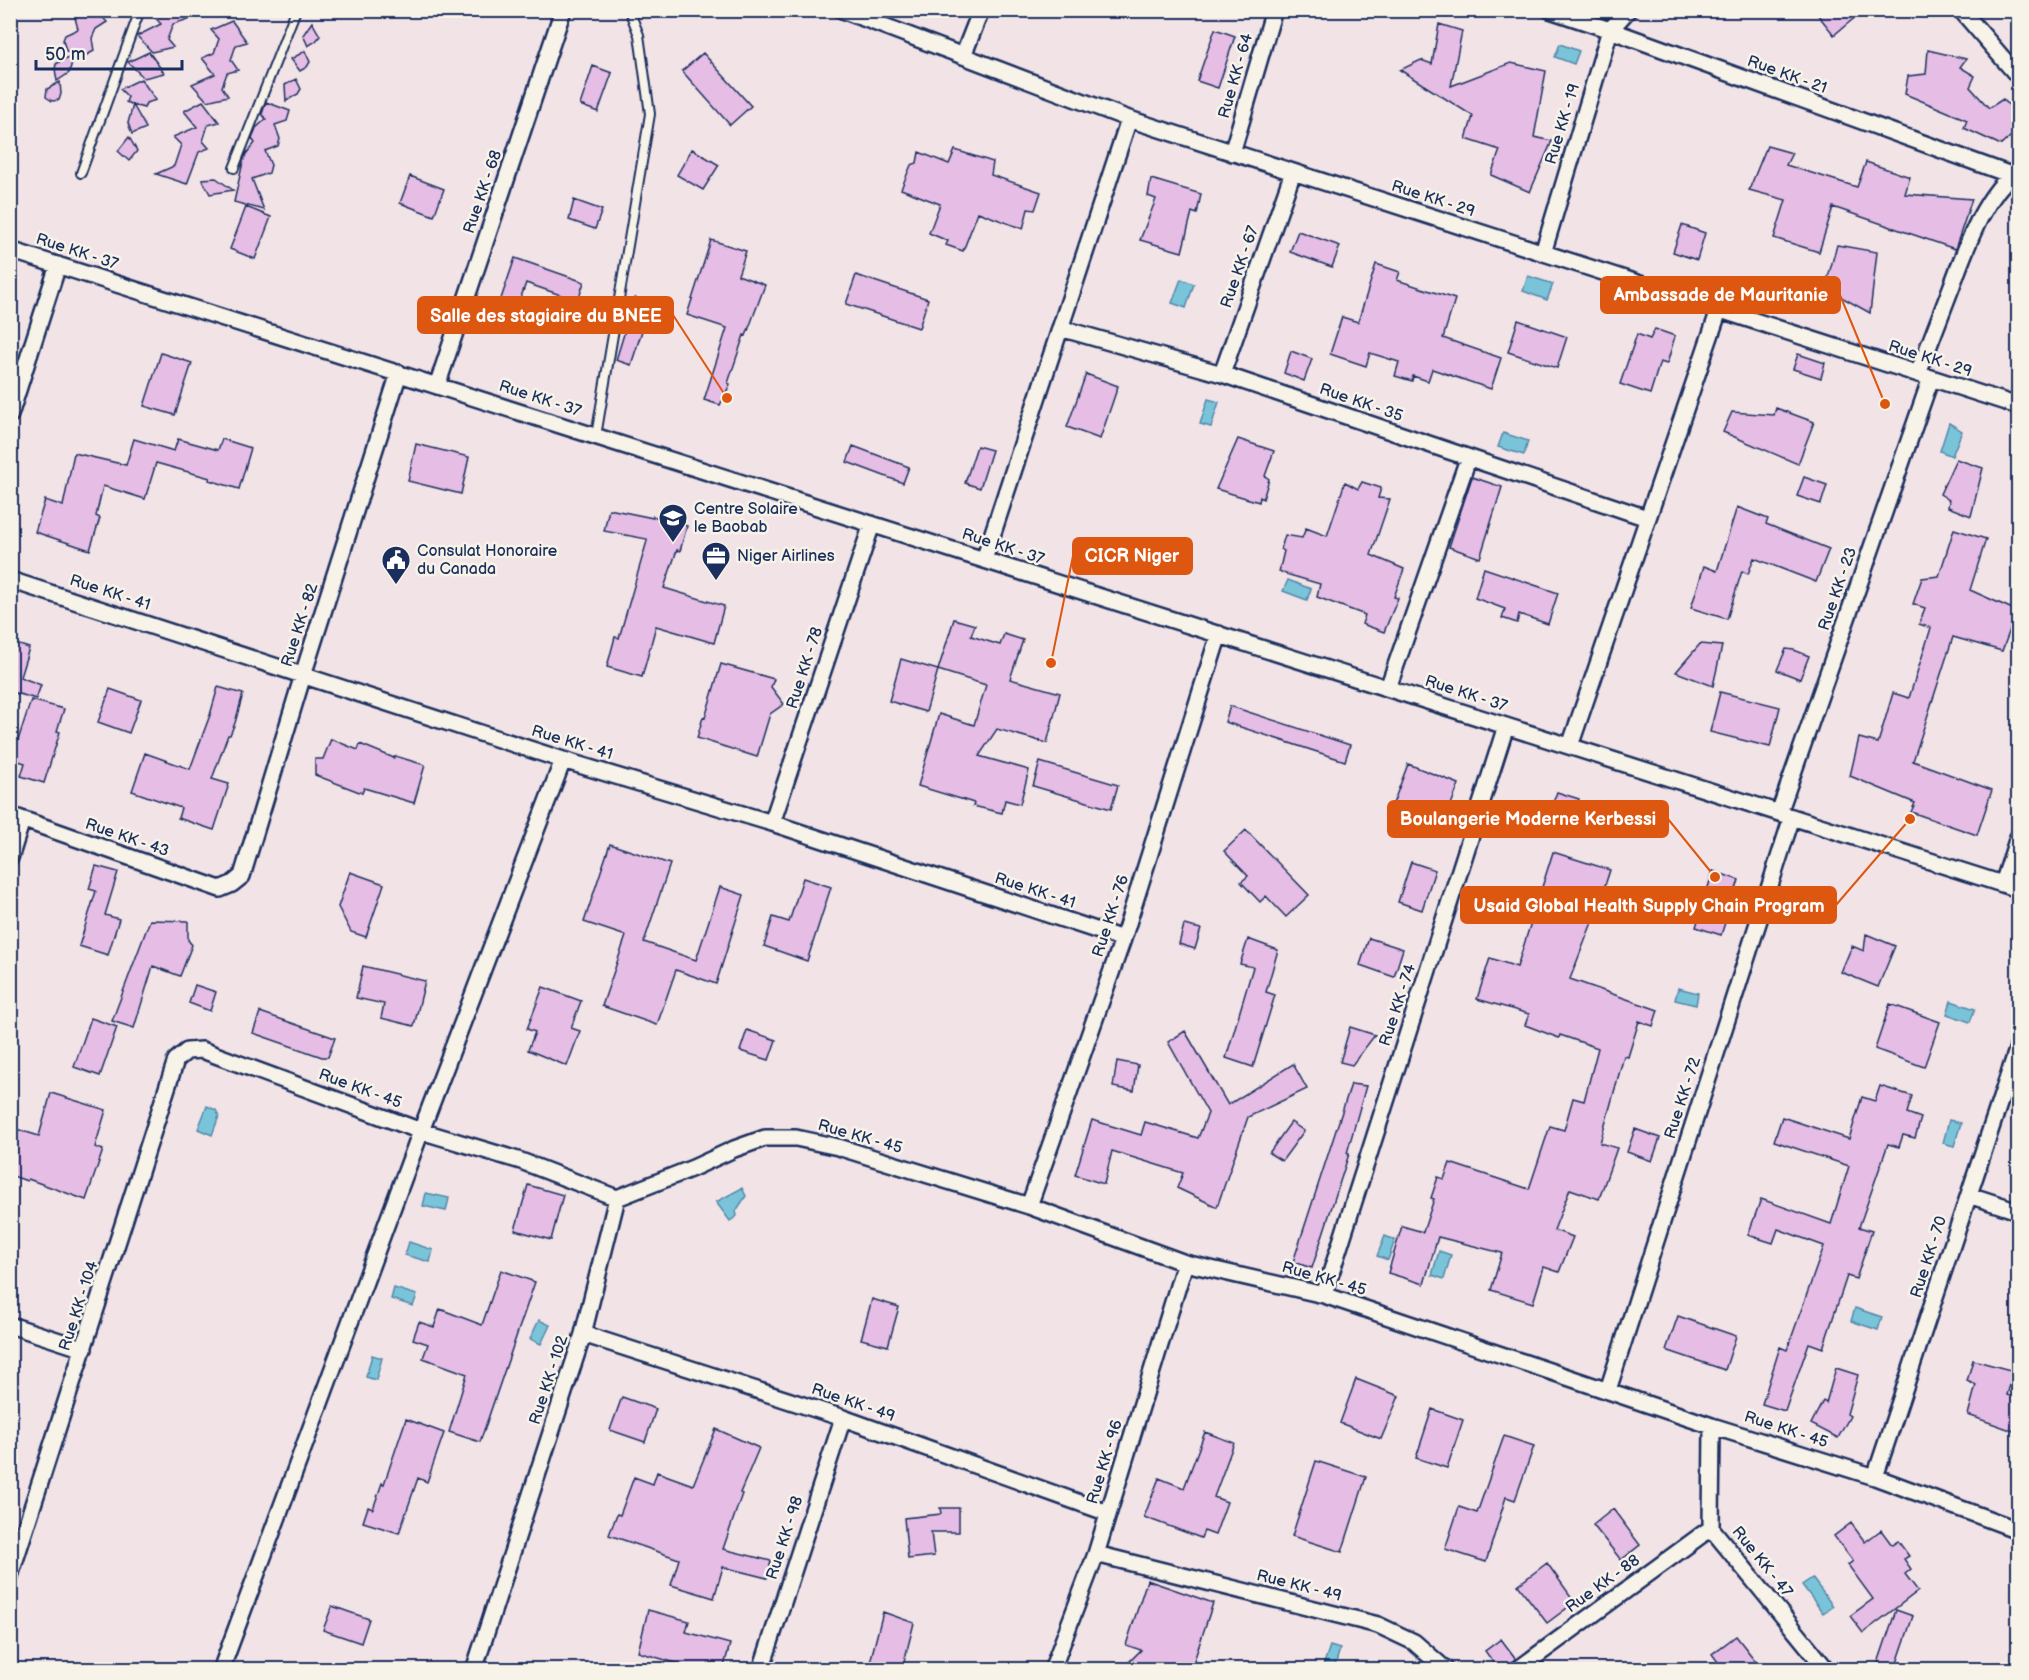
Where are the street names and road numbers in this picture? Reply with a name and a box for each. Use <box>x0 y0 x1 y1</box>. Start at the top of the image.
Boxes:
street label: Rue KK - 64 <box>1215 31 1257 121</box>
street label: Rue KK - 21 <box>1745 52 1829 98</box>
street label: Rue KK - 19 <box>1542 81 1584 167</box>
street label: Rue KK - 68 <box>460 148 506 236</box>
street label: Rue KK - 29 <box>1389 177 1477 221</box>
street label: Rue KK - 67 <box>1217 223 1263 311</box>
street label: Rue KK - 37 <box>33 230 121 274</box>
street label: Rue KK - 29 <box>1886 337 1974 381</box>
street label: Rue KK - 37 <box>496 377 584 421</box>
street label: Rue KK - 35 <box>1317 380 1405 426</box>
street label: Rue KK - 37 <box>959 525 1047 569</box>
street label: Rue KK - 23 <box>1815 545 1861 633</box>
street label: Rue KK - 41 <box>67 571 153 615</box>
street label: Rue KK - 82 <box>278 580 323 669</box>
street label: Rue KK - 78 <box>783 625 827 711</box>
street label: Rue KK - 37 <box>1422 672 1510 716</box>
street label: Rue KK - 41 <box>529 722 615 764</box>
street label: Rue KK - 43 <box>83 815 172 861</box>
street label: Rue KK - 41 <box>992 869 1078 913</box>
street label: Rue KK - 76 <box>1089 872 1133 959</box>
street label: Rue KK - 74 <box>1376 961 1420 1048</box>
street label: Rue KK - 72 <box>1661 1054 1705 1141</box>
street label: Rue KK - 45 <box>316 1065 404 1113</box>
street label: Rue KK - 45 <box>816 1116 904 1158</box>
street label: Rue KK - 70 <box>1907 1214 1951 1300</box>
street label: Rue KK - 104 <box>56 1258 103 1353</box>
street label: Rue KK - 45 <box>1280 1258 1368 1300</box>
street label: Rue KK - 102 <box>526 1332 573 1427</box>
street label: Rue KK - 49 <box>809 1380 897 1426</box>
street label: Rue KK - 45 <box>1742 1408 1830 1452</box>
street label: Rue KK - 96 <box>1083 1417 1127 1506</box>
street label: Rue KK - 98 <box>763 1494 807 1582</box>
street label: Rue KK - 47 <box>1728 1523 1796 1601</box>
street label: Rue KK - 88 <box>1562 1551 1644 1617</box>
street label: Rue KK - 49 <box>1255 1566 1343 1606</box>

